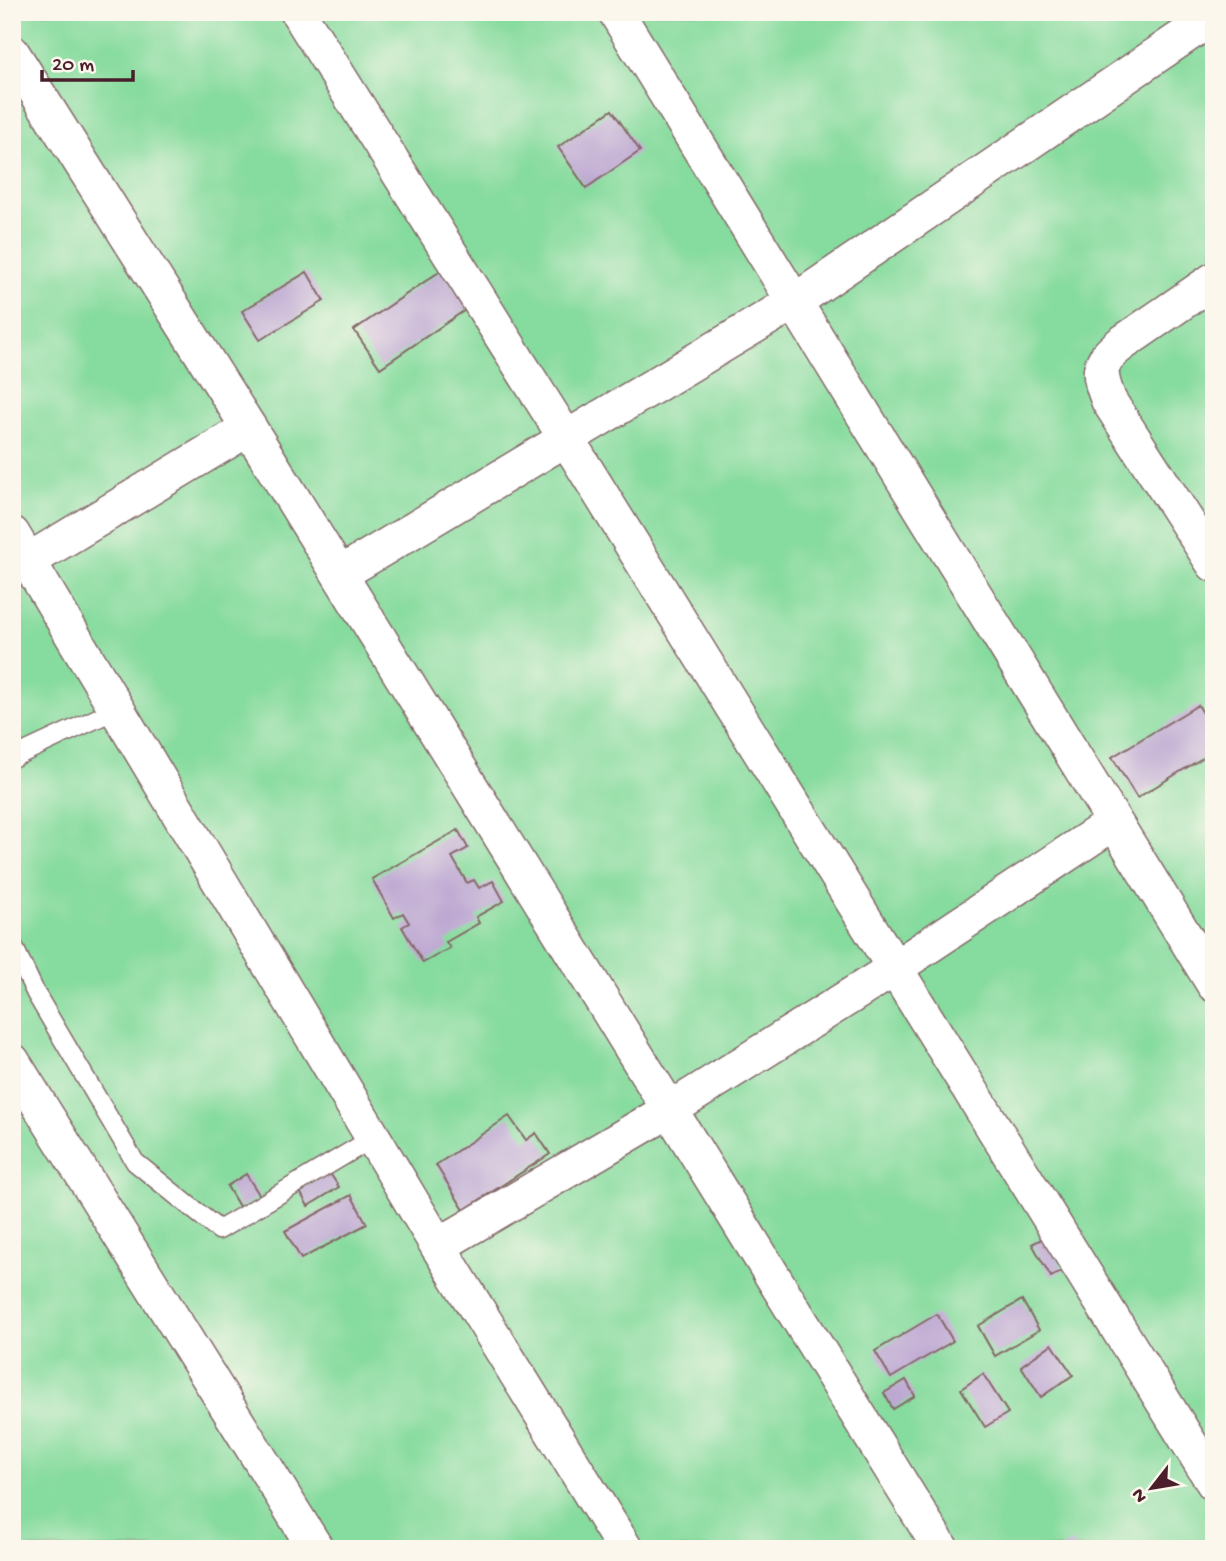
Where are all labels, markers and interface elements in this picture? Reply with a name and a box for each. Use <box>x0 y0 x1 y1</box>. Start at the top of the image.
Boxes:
scale bar <box>42 38 133 82</box>
text: 20 m <box>52 54 94 79</box>
north arrow <box>1118 1452 1188 1522</box>
text: N <box>1127 1484 1153 1506</box>

